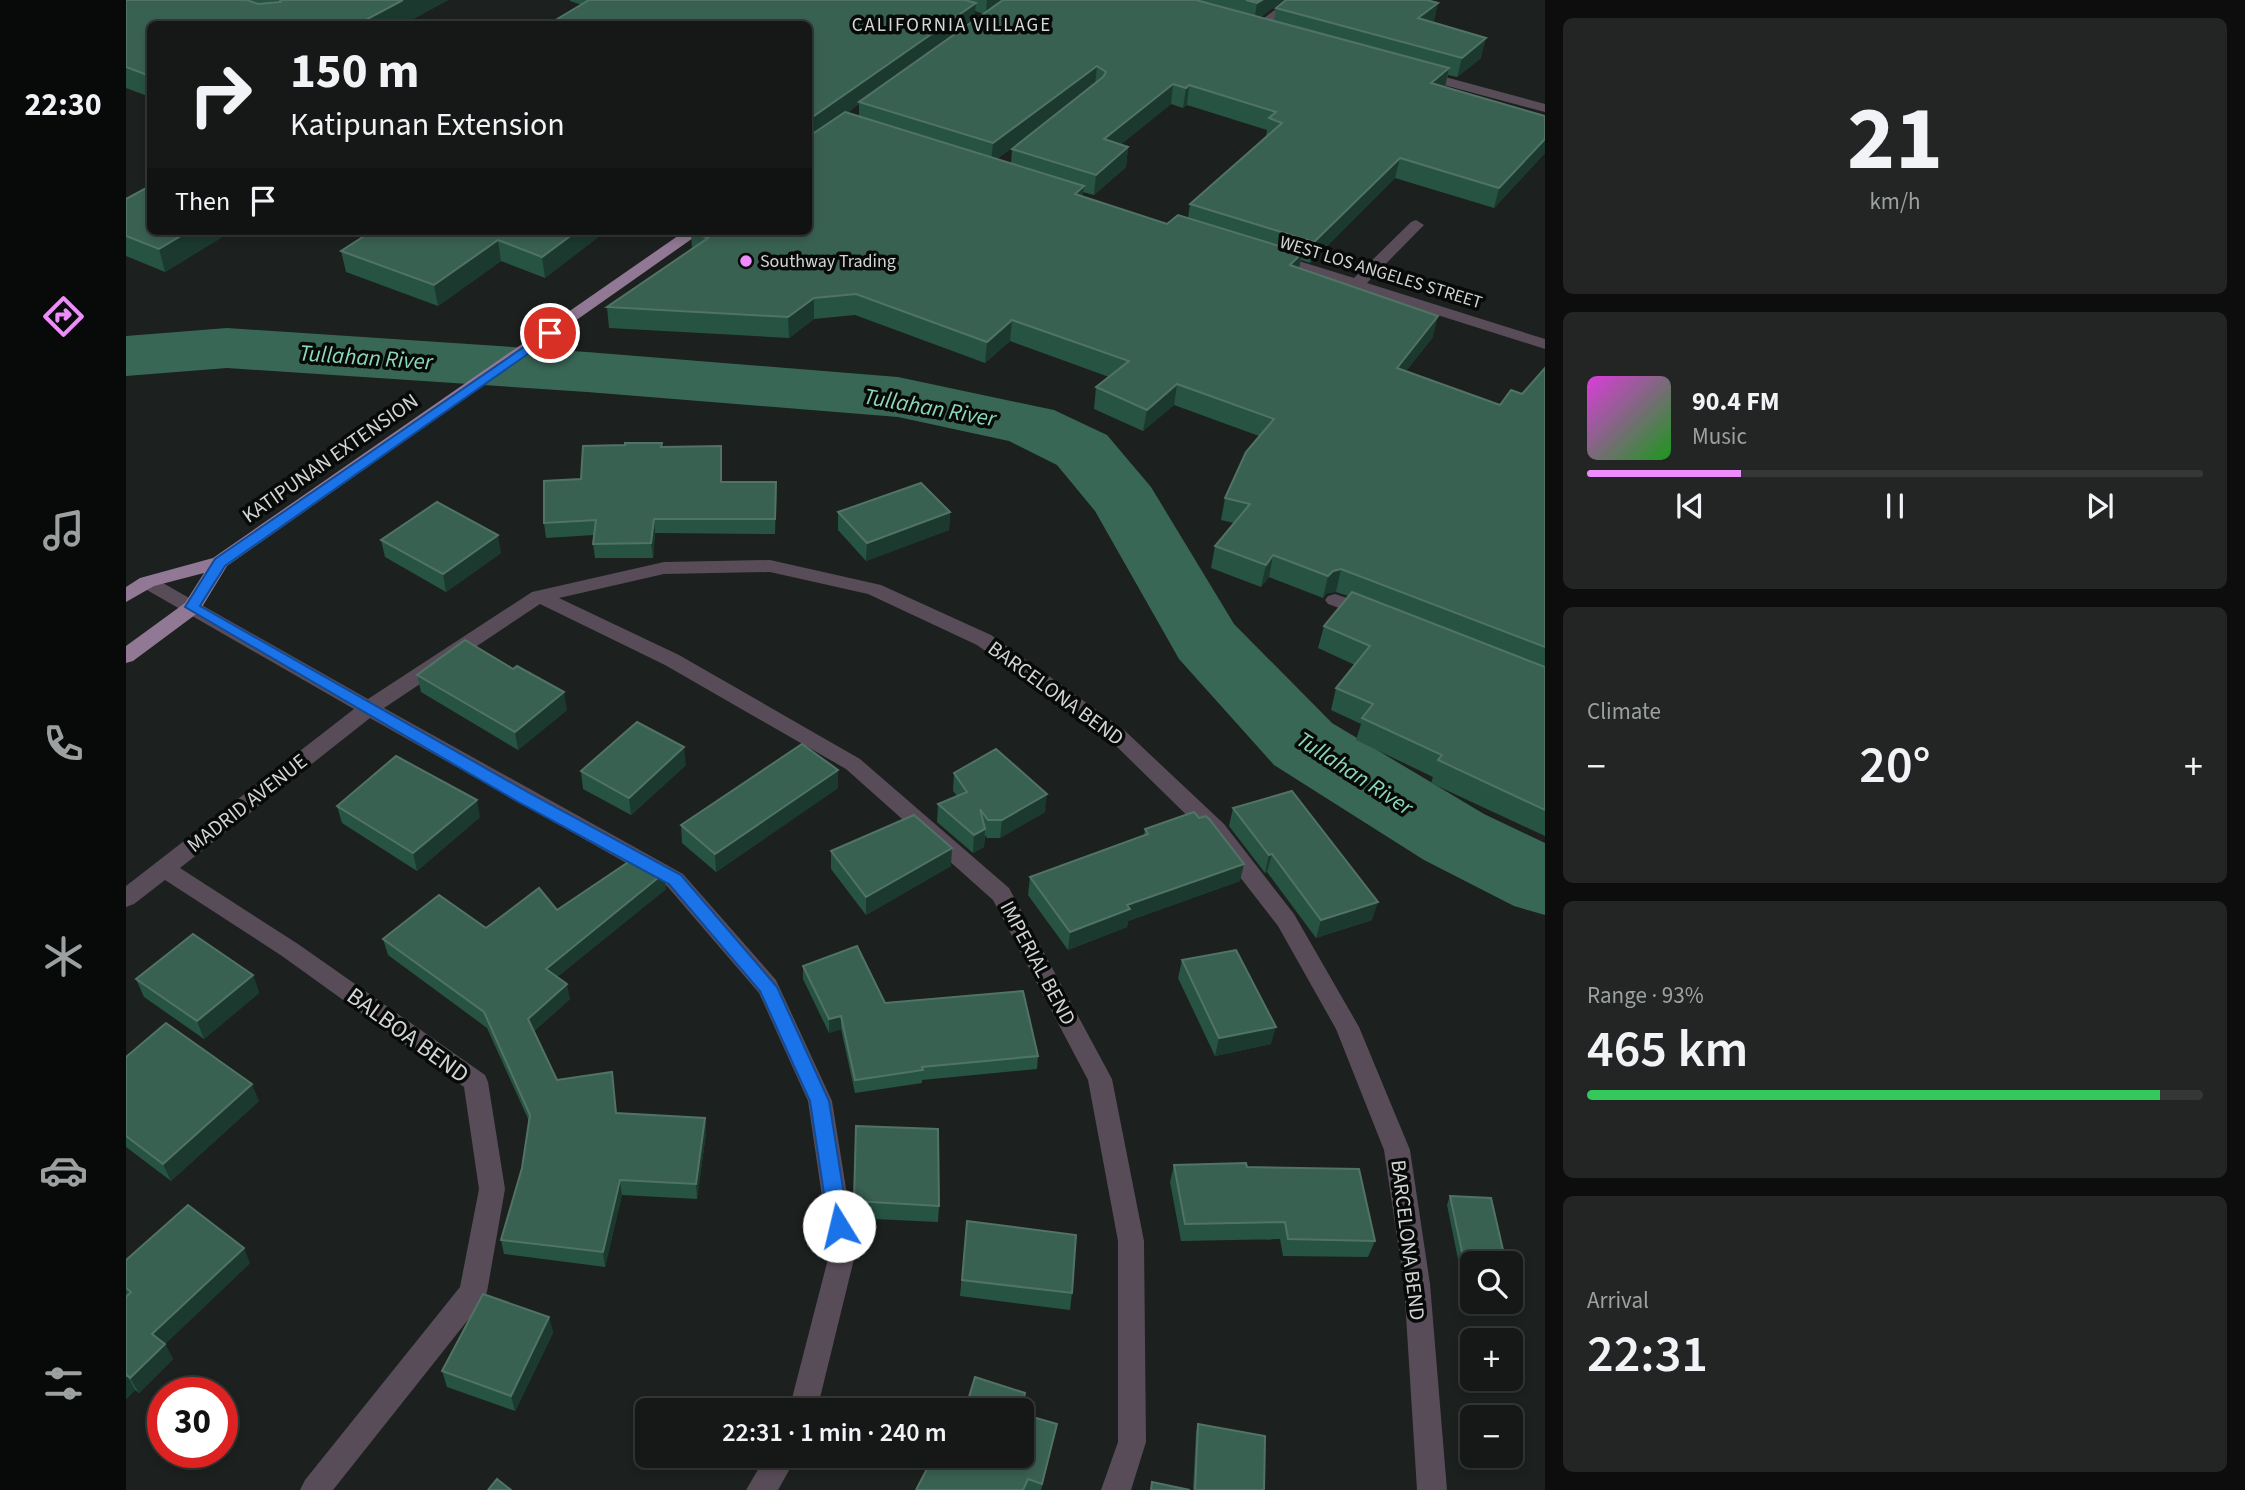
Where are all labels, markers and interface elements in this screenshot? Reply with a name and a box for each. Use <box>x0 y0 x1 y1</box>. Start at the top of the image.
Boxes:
district label: CALIFORNIA VILLAGE <box>852 12 1052 39</box>
text: 150 m <box>290 37 419 107</box>
icon: right <box>175 49 266 140</box>
text: 21 <box>1847 75 1943 204</box>
text: 22:30 <box>24 82 102 128</box>
text: Katipunan Extension <box>290 102 565 148</box>
icon: arrive <box>244 182 282 220</box>
text: Then <box>175 183 230 220</box>
text: km/h <box>1869 185 1921 218</box>
street label: WEST LOS ANGELES STREET <box>1276 230 1486 315</box>
place label: Southway Trading <box>760 249 896 274</box>
marker: Southway Trading <box>738 253 754 269</box>
icon: directions <box>39 292 88 341</box>
pin <box>520 303 580 363</box>
icon: arrive <box>531 314 569 352</box>
water label: Tullahan River <box>298 336 435 379</box>
water label: Tullahan River <box>861 380 1000 436</box>
text: 90.4 FM <box>1692 383 1780 420</box>
street label: KATIPUNAN EXTENSION <box>236 386 424 530</box>
text: Music <box>1692 420 1747 453</box>
icon: previous <box>1671 487 1709 525</box>
icon: pause <box>1876 487 1914 525</box>
icon: next <box>2081 487 2119 525</box>
icon: music <box>39 506 88 555</box>
street label: BARCELONA BEND <box>982 633 1130 753</box>
text: Climate <box>1587 695 1661 728</box>
icon: phone <box>39 719 88 768</box>
water label: Tullahan River <box>1290 723 1421 824</box>
text: 20° <box>1859 729 1931 803</box>
text: − <box>1587 740 1606 794</box>
text: + <box>2184 740 2203 794</box>
street label: MADRID AVENUE <box>180 746 314 860</box>
street label: IMPERIAL BEND <box>993 895 1083 1031</box>
icon: climate <box>39 932 88 981</box>
street label: BALBOA BEND <box>339 979 476 1092</box>
text: Range · 93% <box>1587 979 1704 1012</box>
text: 465 km <box>1587 1013 1748 1087</box>
icon: car <box>39 1146 88 1195</box>
street label: BARCELONA BEND <box>1383 1158 1433 1322</box>
position arrow <box>802 1189 876 1263</box>
map controls <box>1460 1251 1523 1468</box>
button: search <box>1460 1251 1523 1314</box>
text: Arrival <box>1587 1284 1649 1317</box>
text: 22:31 <box>1587 1318 1708 1392</box>
button: + <box>1460 1328 1523 1391</box>
icon: filters <box>39 1359 88 1408</box>
speed limit sign: 30 <box>147 1377 238 1468</box>
button: − <box>1460 1405 1523 1468</box>
text: 22:31 · 1 min · 240 m <box>722 1414 947 1451</box>

